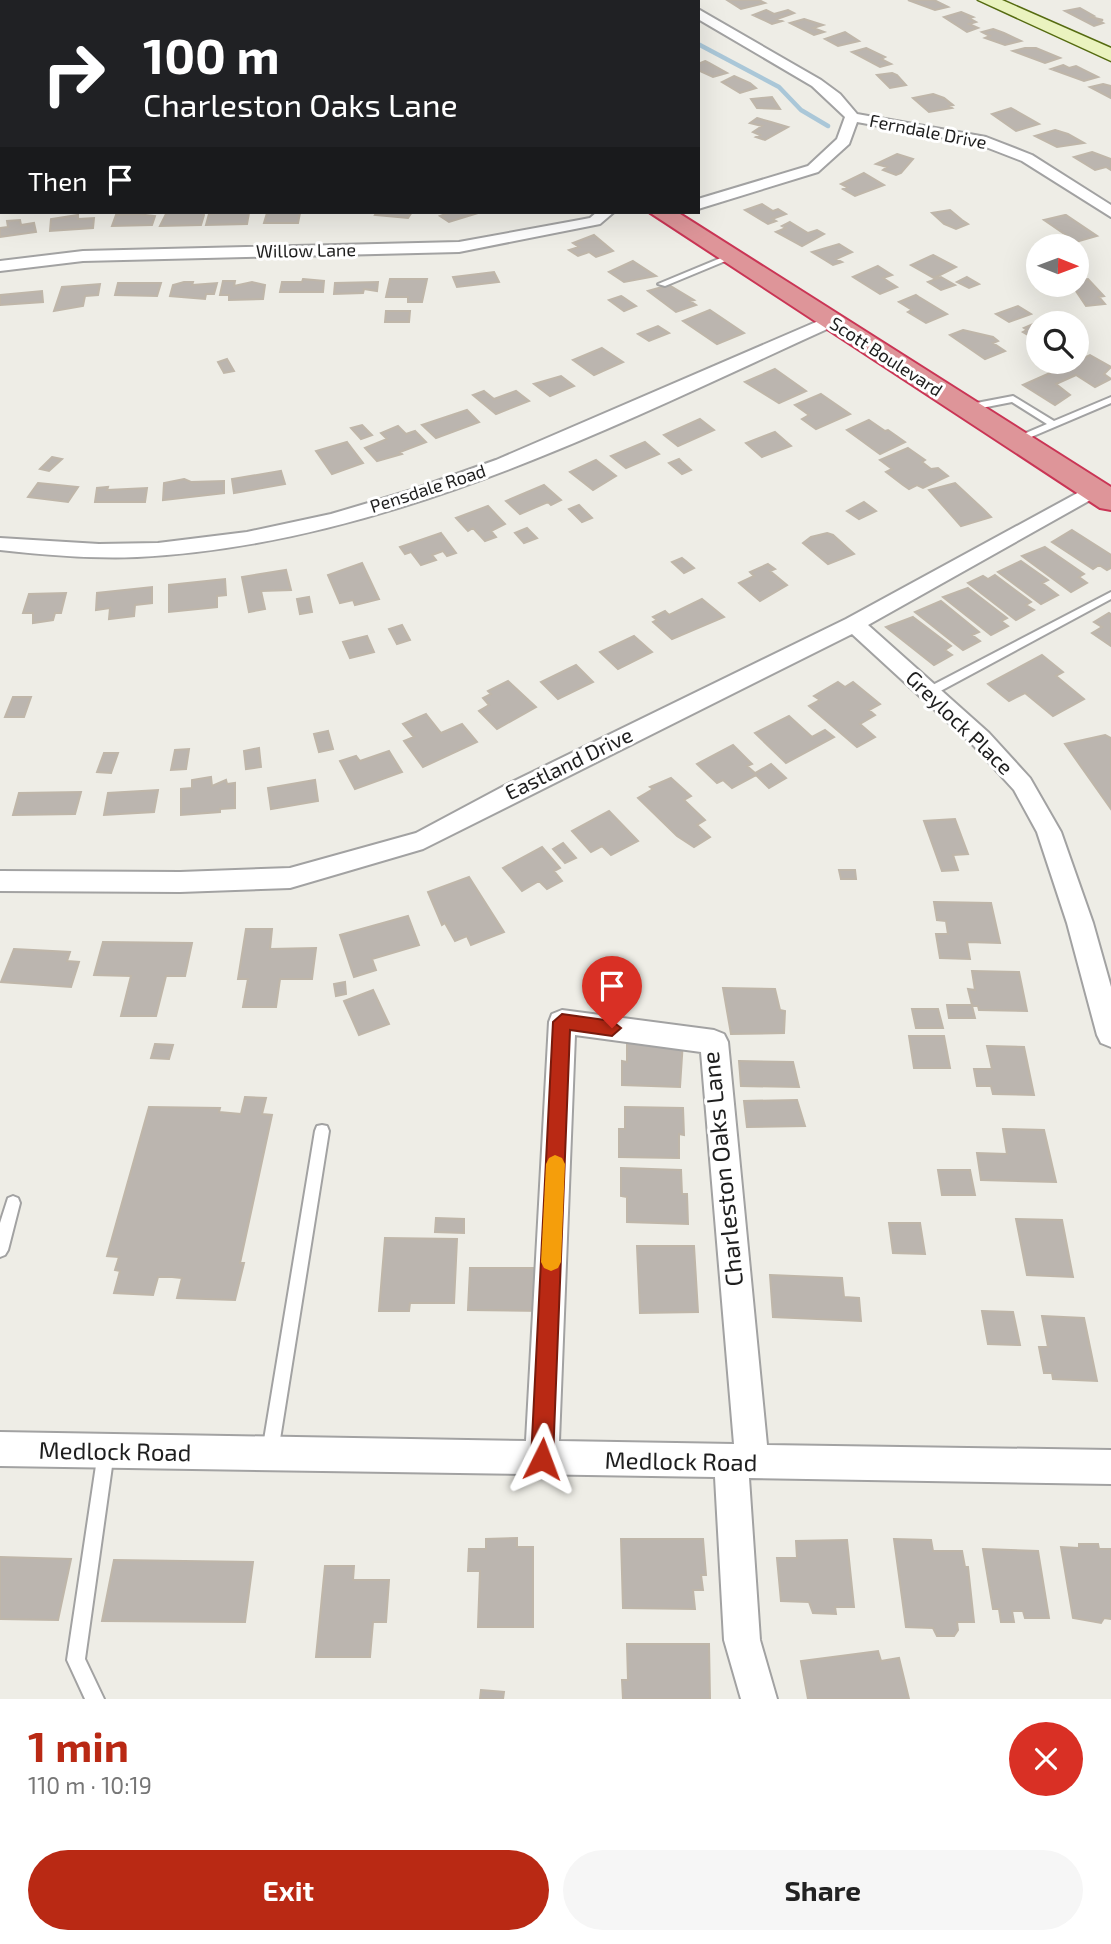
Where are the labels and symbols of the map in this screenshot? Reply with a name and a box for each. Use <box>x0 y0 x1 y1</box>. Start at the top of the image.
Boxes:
street label: Ferndale Drive <box>868 109 989 153</box>
north arrow <box>1026 234 1088 298</box>
street label: Willow Lane <box>256 238 356 262</box>
street label: Scott Boulevard <box>826 312 947 401</box>
street label: Pensdale Road <box>367 459 488 517</box>
street label: Greylock Place <box>901 665 1019 779</box>
street label: Eastland Drive <box>501 721 636 804</box>
pin <box>582 956 642 1028</box>
street label: Charleston Oaks Lane <box>695 1050 748 1288</box>
position arrow <box>505 1422 579 1496</box>
street label: Medlock Road <box>38 1435 192 1466</box>
street label: Medlock Road <box>604 1445 758 1476</box>

